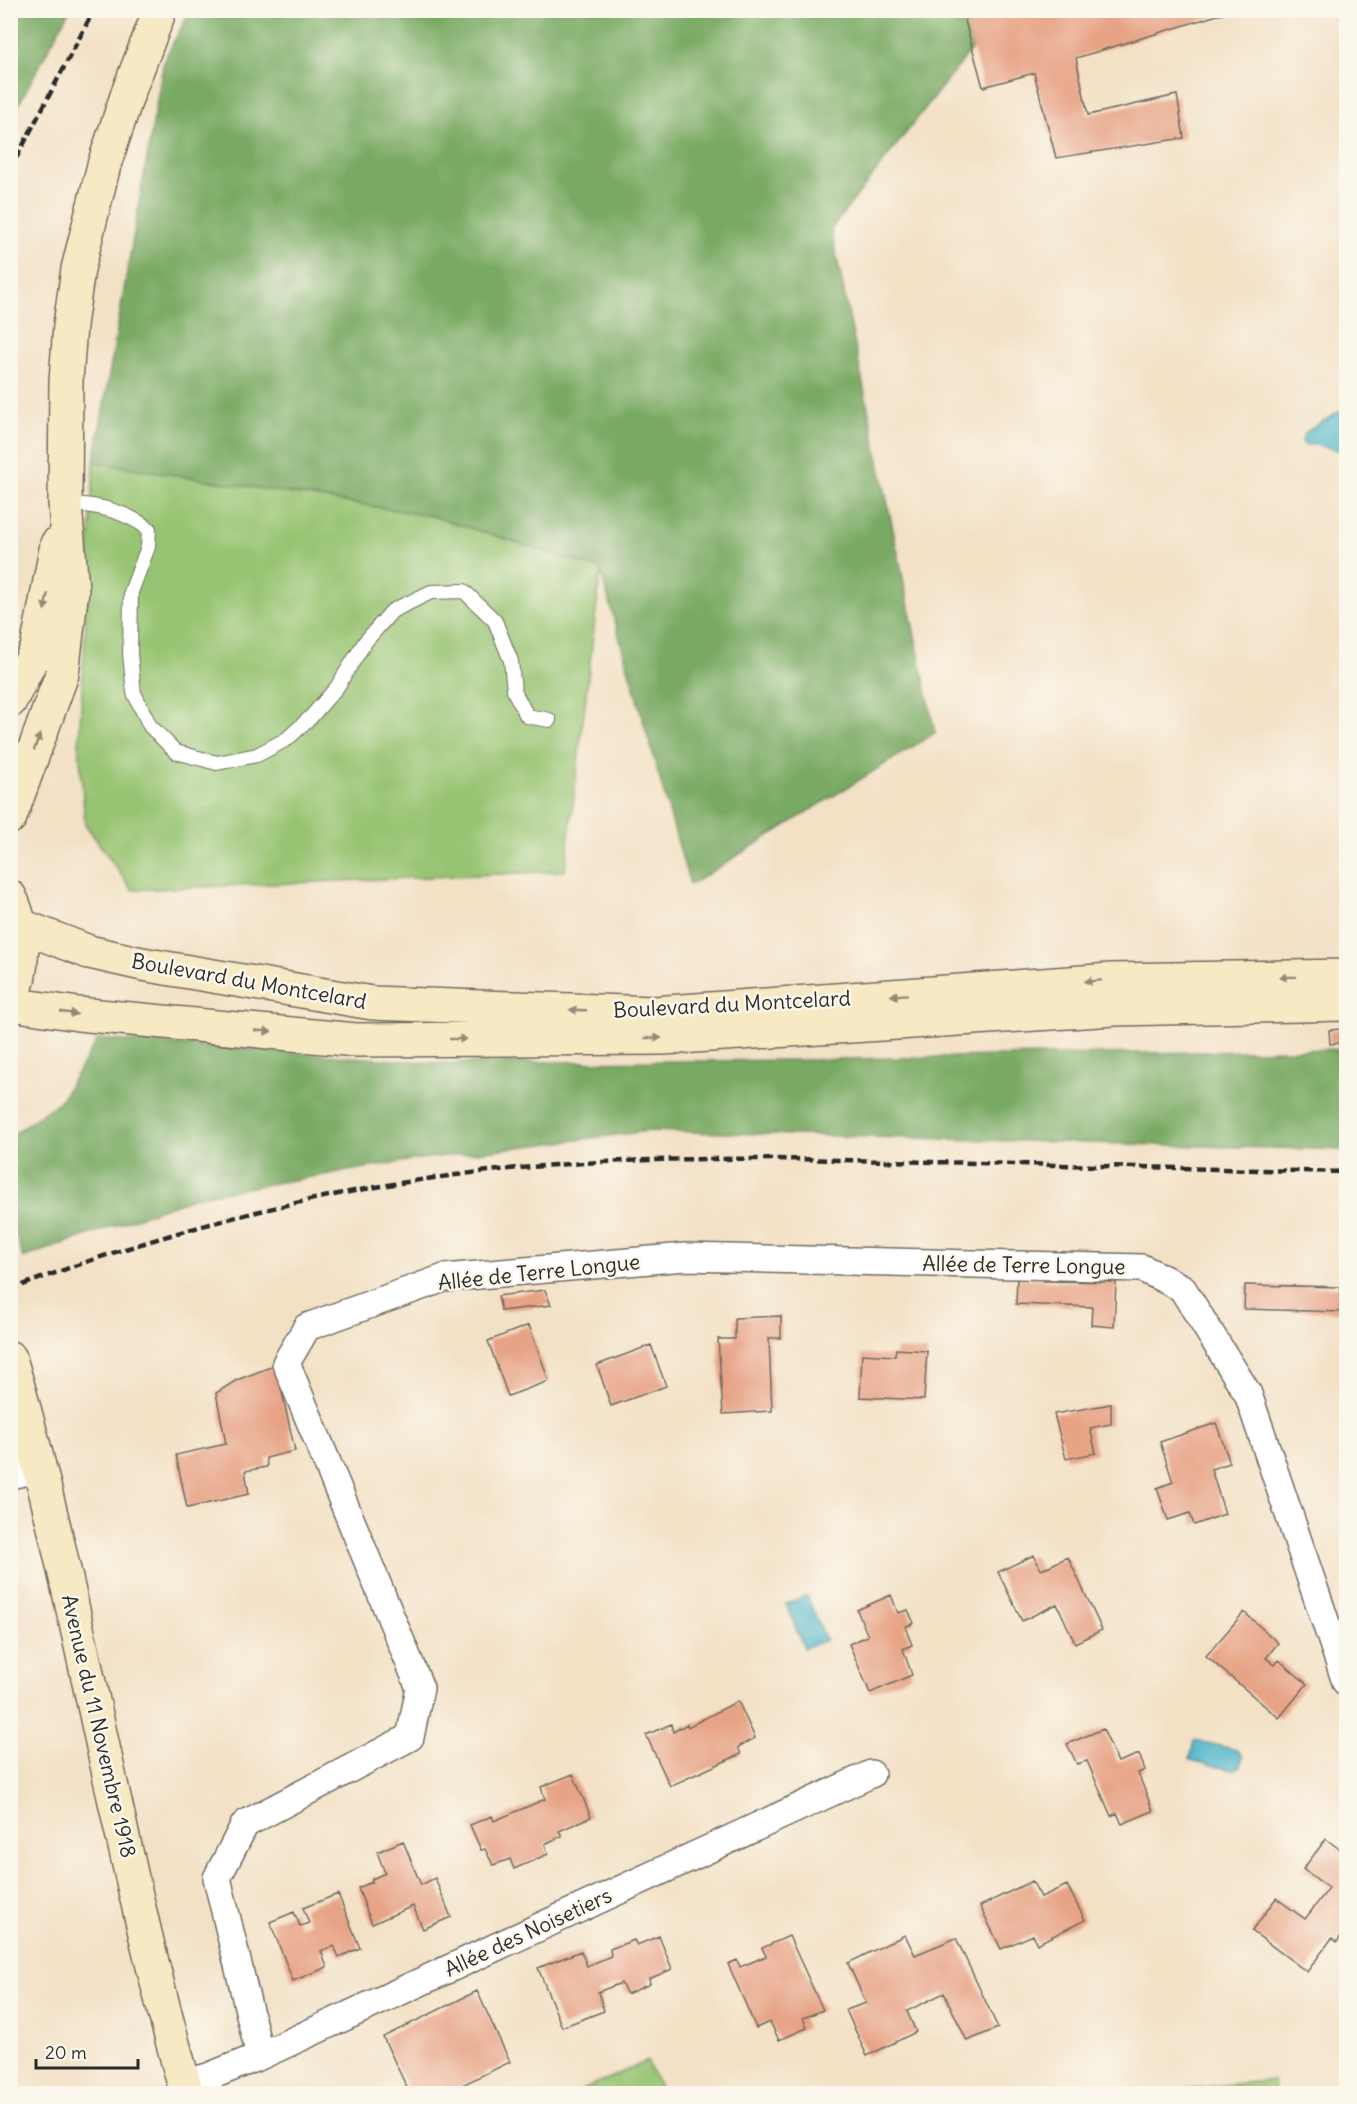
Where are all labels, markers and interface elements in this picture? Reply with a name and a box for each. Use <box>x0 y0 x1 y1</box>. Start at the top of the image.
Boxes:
one-way arrow <box>41 593 50 612</box>
one-way arrow <box>33 733 43 751</box>
street label: Boulevard du Montcelard <box>129 947 369 1015</box>
one-way arrow <box>1279 972 1298 982</box>
one-way arrow <box>1084 976 1103 986</box>
street label: Boulevard du Montcelard <box>612 984 852 1024</box>
one-way arrow <box>889 990 908 1000</box>
one-way arrow <box>569 1005 588 1015</box>
one-way arrow <box>60 1008 79 1017</box>
one-way arrow <box>254 1026 273 1036</box>
one-way arrow <box>643 1033 662 1043</box>
one-way arrow <box>448 1034 467 1044</box>
street label: Allée de Terre Longue <box>437 1248 641 1296</box>
street label: Allée de Terre Longue <box>922 1250 1126 1280</box>
street label: Avenue du 11 Novembre 1918 <box>56 1592 142 1860</box>
street label: Allée des Noisetiers <box>440 1881 616 1983</box>
scale bar <box>36 2032 138 2070</box>
text: 20 m <box>45 2041 87 2064</box>

